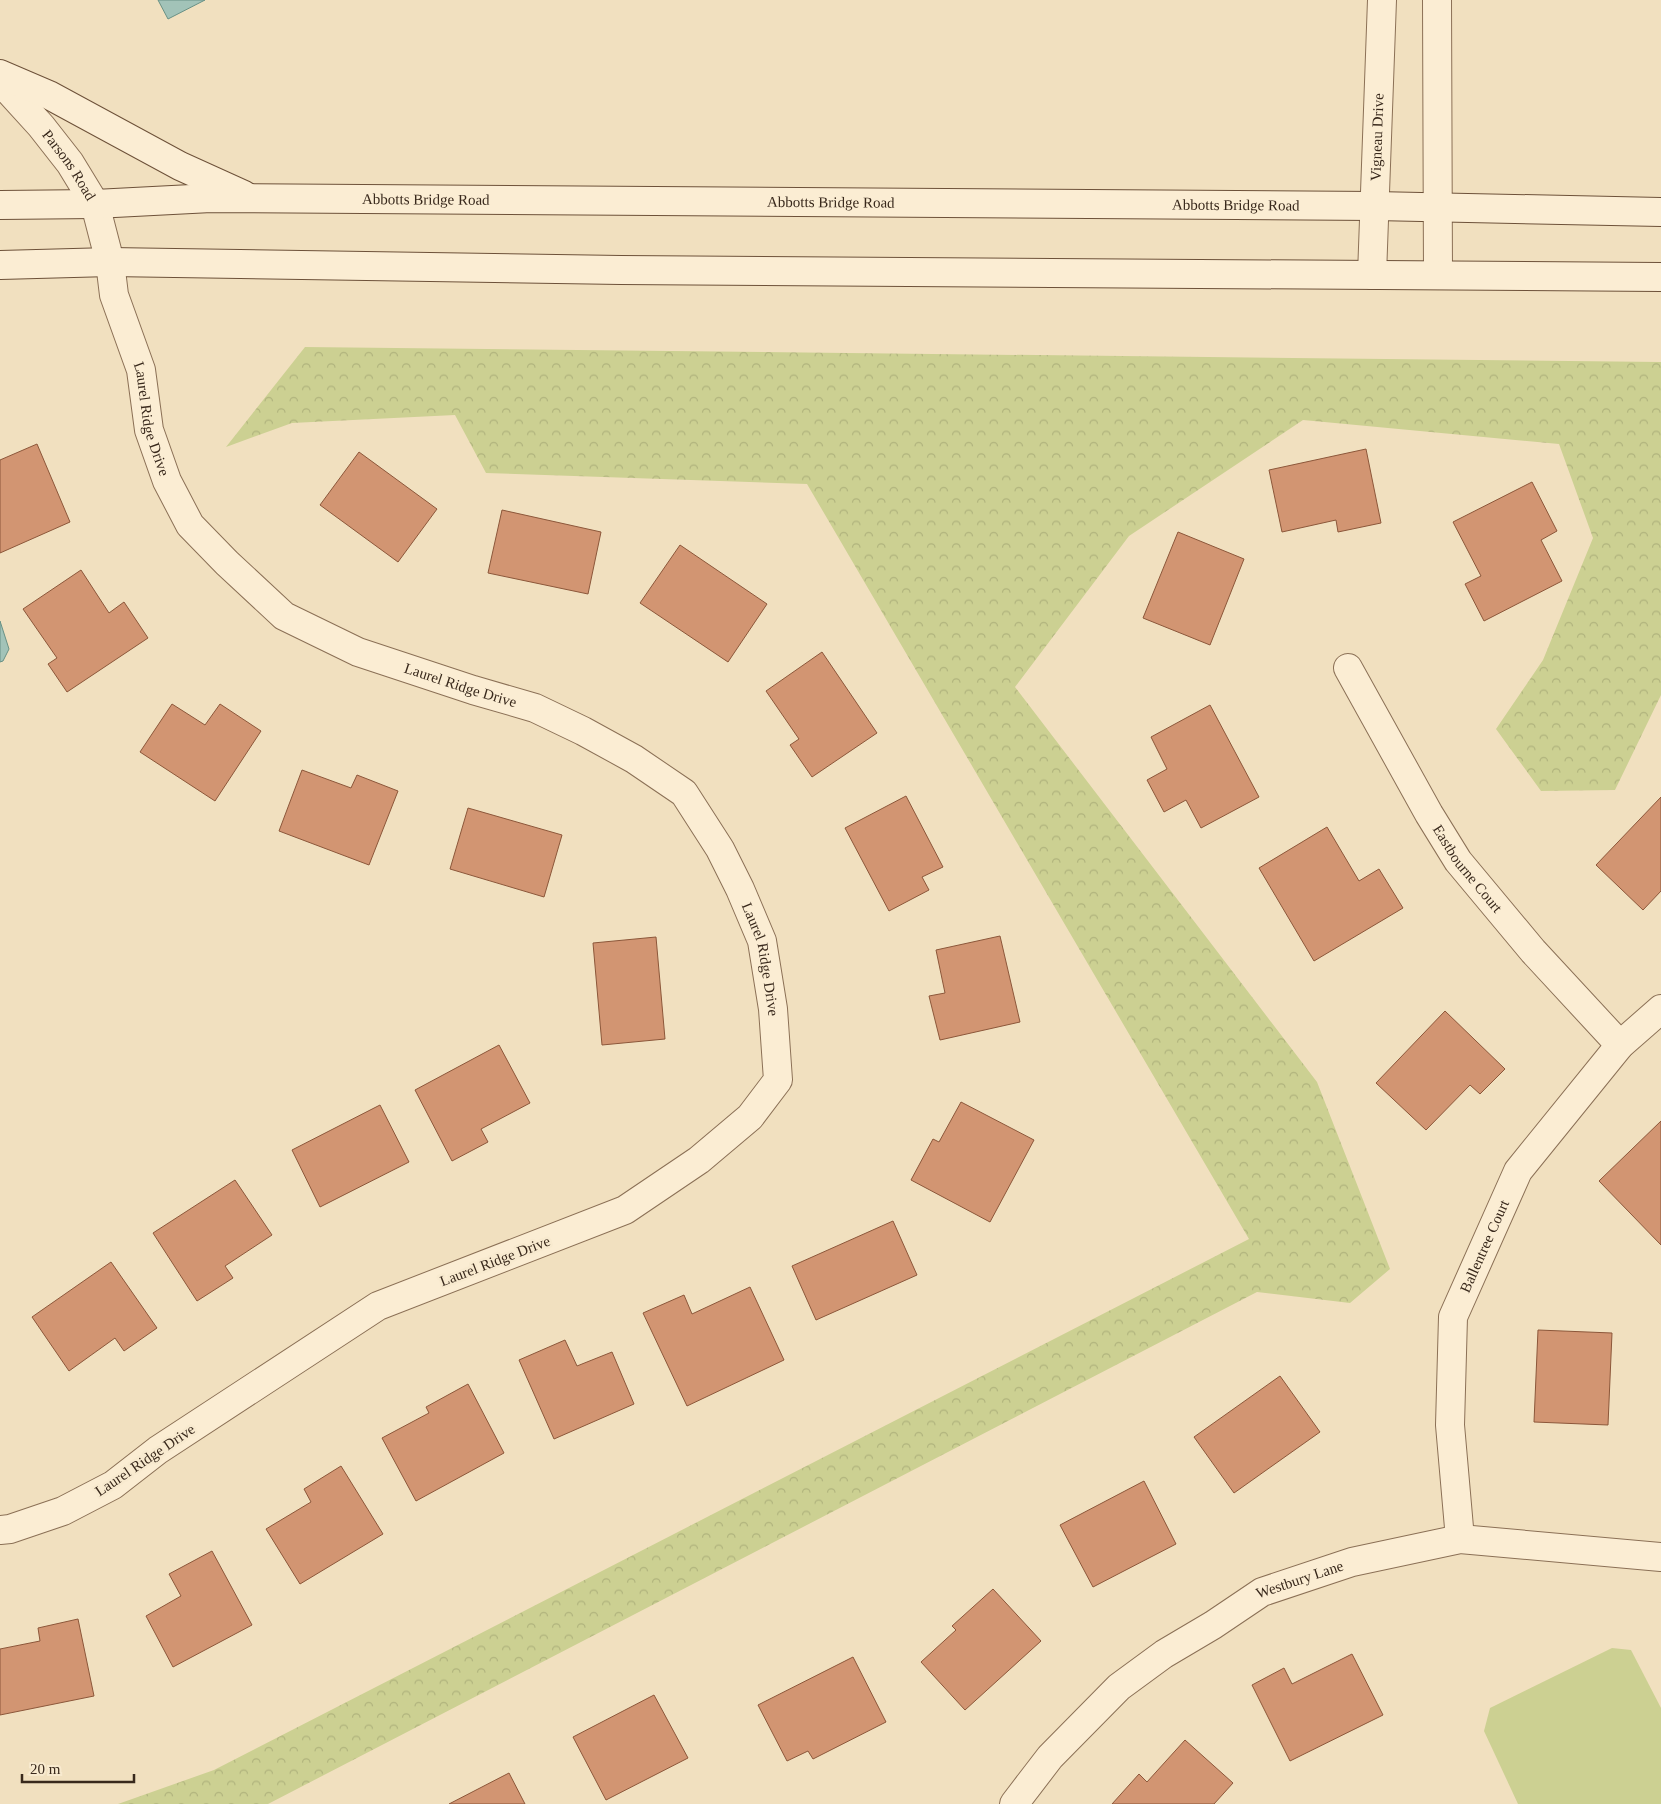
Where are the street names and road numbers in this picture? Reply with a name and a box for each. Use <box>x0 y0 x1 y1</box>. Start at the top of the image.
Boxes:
street label: Vigneau Drive <box>1367 93 1387 181</box>
street label: Parsons Road <box>39 127 99 204</box>
street label: Abbotts Bridge Road <box>362 191 490 208</box>
street label: Abbotts Bridge Road <box>767 194 895 211</box>
street label: Abbotts Bridge Road <box>1172 197 1300 213</box>
street label: Laurel Ridge Drive <box>131 360 173 478</box>
street label: Laurel Ridge Drive <box>402 660 519 710</box>
street label: Eastbourne Court <box>1430 822 1506 916</box>
street label: Laurel Ridge Drive <box>739 900 781 1017</box>
street label: Ballentree Court <box>1457 1197 1512 1295</box>
street label: Laurel Ridge Drive <box>438 1233 553 1289</box>
street label: Laurel Ridge Drive <box>92 1421 198 1499</box>
street label: Westbury Lane <box>1254 1557 1346 1601</box>

